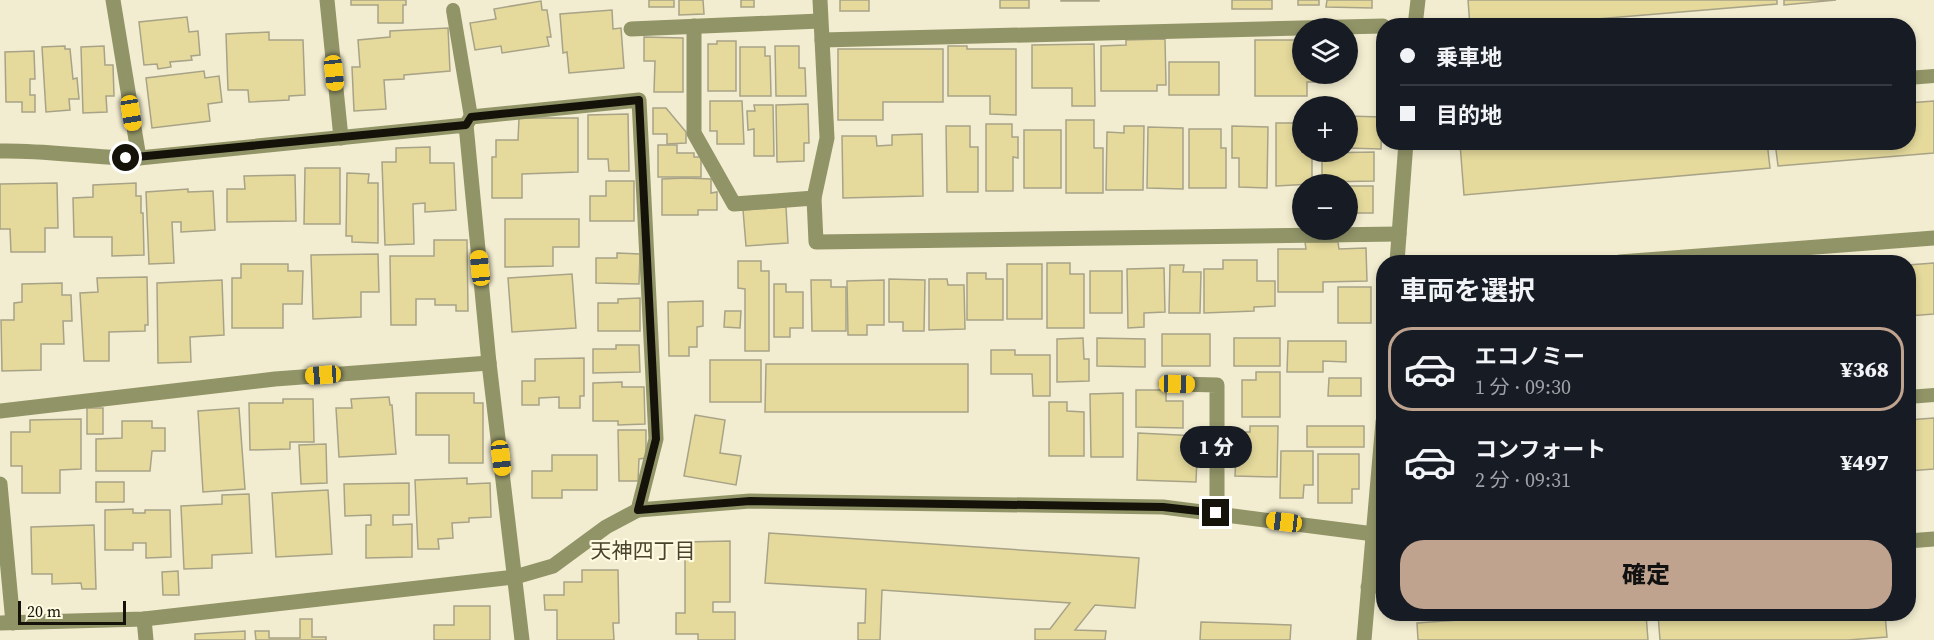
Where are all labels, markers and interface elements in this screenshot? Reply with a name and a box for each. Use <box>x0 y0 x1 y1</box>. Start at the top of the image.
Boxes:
map controls <box>1292 18 1358 240</box>
button: layers <box>1292 18 1358 84</box>
text: 乗車地 <box>1436 42 1502 72</box>
car <box>323 54 345 92</box>
car <box>119 94 143 132</box>
button: + <box>1292 96 1358 162</box>
text: 目的地 <box>1436 100 1502 130</box>
route start <box>112 144 139 171</box>
button: − <box>1292 174 1358 240</box>
car <box>469 249 491 287</box>
text: 車両を選択 <box>1400 272 1535 309</box>
text: エコノミー <box>1475 341 1585 371</box>
icon: car <box>1403 342 1457 396</box>
text: ¥368 <box>1841 354 1889 384</box>
car <box>304 365 342 385</box>
text: 1 分 · 09:30 <box>1475 373 1571 401</box>
car <box>1159 375 1195 393</box>
callout: 1 分 <box>1180 426 1252 468</box>
text: 1 分 <box>1198 433 1234 461</box>
text: コンフォート <box>1475 434 1606 464</box>
icon: car <box>1403 435 1457 489</box>
car <box>490 439 512 477</box>
text: ¥497 <box>1841 447 1889 477</box>
text: 2 分 · 09:31 <box>1475 466 1571 494</box>
route end <box>1202 499 1229 526</box>
car <box>1265 511 1303 533</box>
district label: 天神四丁目 <box>591 536 696 565</box>
button: 確定 <box>1400 540 1892 609</box>
scale bar <box>18 598 126 626</box>
text: 20 m <box>27 600 61 622</box>

